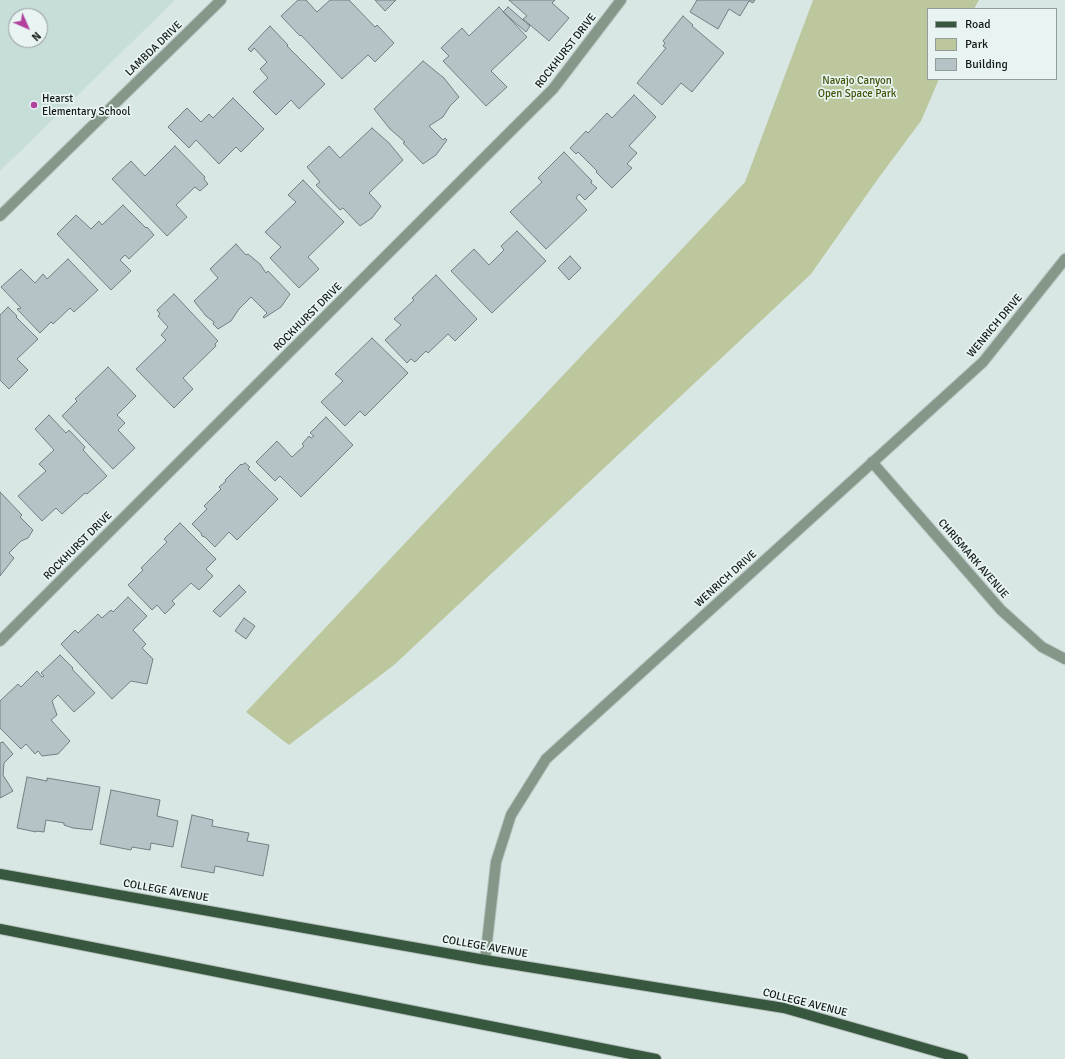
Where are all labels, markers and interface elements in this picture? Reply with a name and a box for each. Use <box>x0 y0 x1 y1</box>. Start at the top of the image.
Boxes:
north arrow <box>8 8 48 48</box>
legend <box>927 8 1057 80</box>
street label: ROCKHURST DRIVE <box>533 11 599 91</box>
text: Road <box>965 17 991 32</box>
street label: LAMBDA DRIVE <box>123 19 185 79</box>
text: N <box>29 29 43 43</box>
text: Park <box>965 37 988 52</box>
text: Building <box>965 57 1008 72</box>
park label: Navajo Canyon Open Space Park <box>818 74 896 100</box>
place label: Hearst Elementary School <box>42 92 130 118</box>
marker: Hearst Elementary School <box>29 100 39 110</box>
street label: ROCKHURST DRIVE <box>271 280 345 354</box>
street label: WENRICH DRIVE <box>965 292 1025 360</box>
street label: ROCKHURST DRIVE <box>41 509 115 583</box>
street label: CHRISMARK AVENUE <box>935 517 1011 601</box>
street label: WENRICH DRIVE <box>692 548 760 610</box>
street label: COLLEGE AVENUE <box>122 877 210 905</box>
street label: COLLEGE AVENUE <box>441 933 529 961</box>
street label: COLLEGE AVENUE <box>761 986 849 1020</box>

